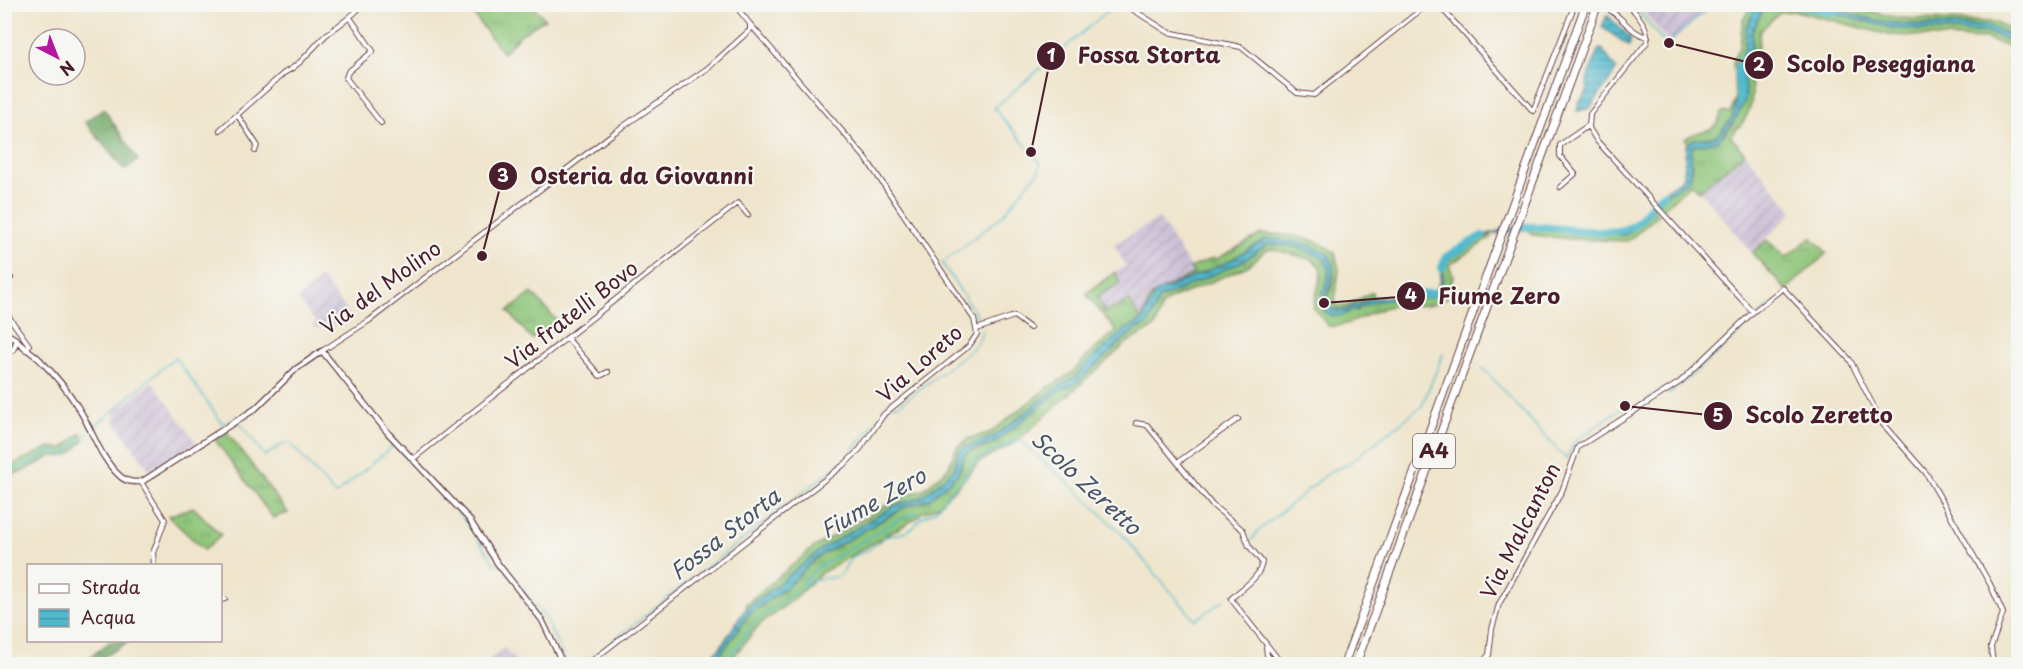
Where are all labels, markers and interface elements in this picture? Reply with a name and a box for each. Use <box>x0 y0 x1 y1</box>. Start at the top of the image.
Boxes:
north arrow <box>27 27 87 87</box>
callout: Fossa Storta <box>1036 36 1233 76</box>
text: Fossa Storta <box>1078 37 1221 70</box>
text: 1 <box>1047 41 1056 68</box>
callout: Scolo Peseggiana <box>1744 45 1988 85</box>
text: Scolo Peseggiana <box>1786 46 1976 79</box>
text: 2 <box>1753 50 1766 77</box>
text: N <box>55 56 80 82</box>
callout: Osteria da Giovanni <box>488 156 766 196</box>
text: Osteria da Giovanni <box>530 158 754 191</box>
text: 3 <box>497 161 509 188</box>
street label: Via del Molino <box>313 231 447 341</box>
street label: Via fratelli Bovo <box>497 251 644 376</box>
callout: Fiume Zero <box>1396 276 1573 316</box>
text: Fiume Zero <box>1438 278 1560 311</box>
text: 4 <box>1405 281 1417 308</box>
street label: Via Loreto <box>869 316 969 409</box>
callout: Scolo Zeretto <box>1703 396 1906 436</box>
text: Scolo Zeretto <box>1745 397 1893 430</box>
text: 5 <box>1712 401 1724 428</box>
water label: Scolo Zeretto <box>1025 422 1150 542</box>
road number: A4 <box>1413 434 1455 468</box>
street label: Via Malcanton <box>1471 456 1567 604</box>
water label: Fiume Zero <box>813 458 932 545</box>
water label: Fossa Storta <box>662 478 787 587</box>
legend <box>27 564 222 642</box>
text: Strada <box>81 573 141 600</box>
text: Acqua <box>81 603 136 630</box>

